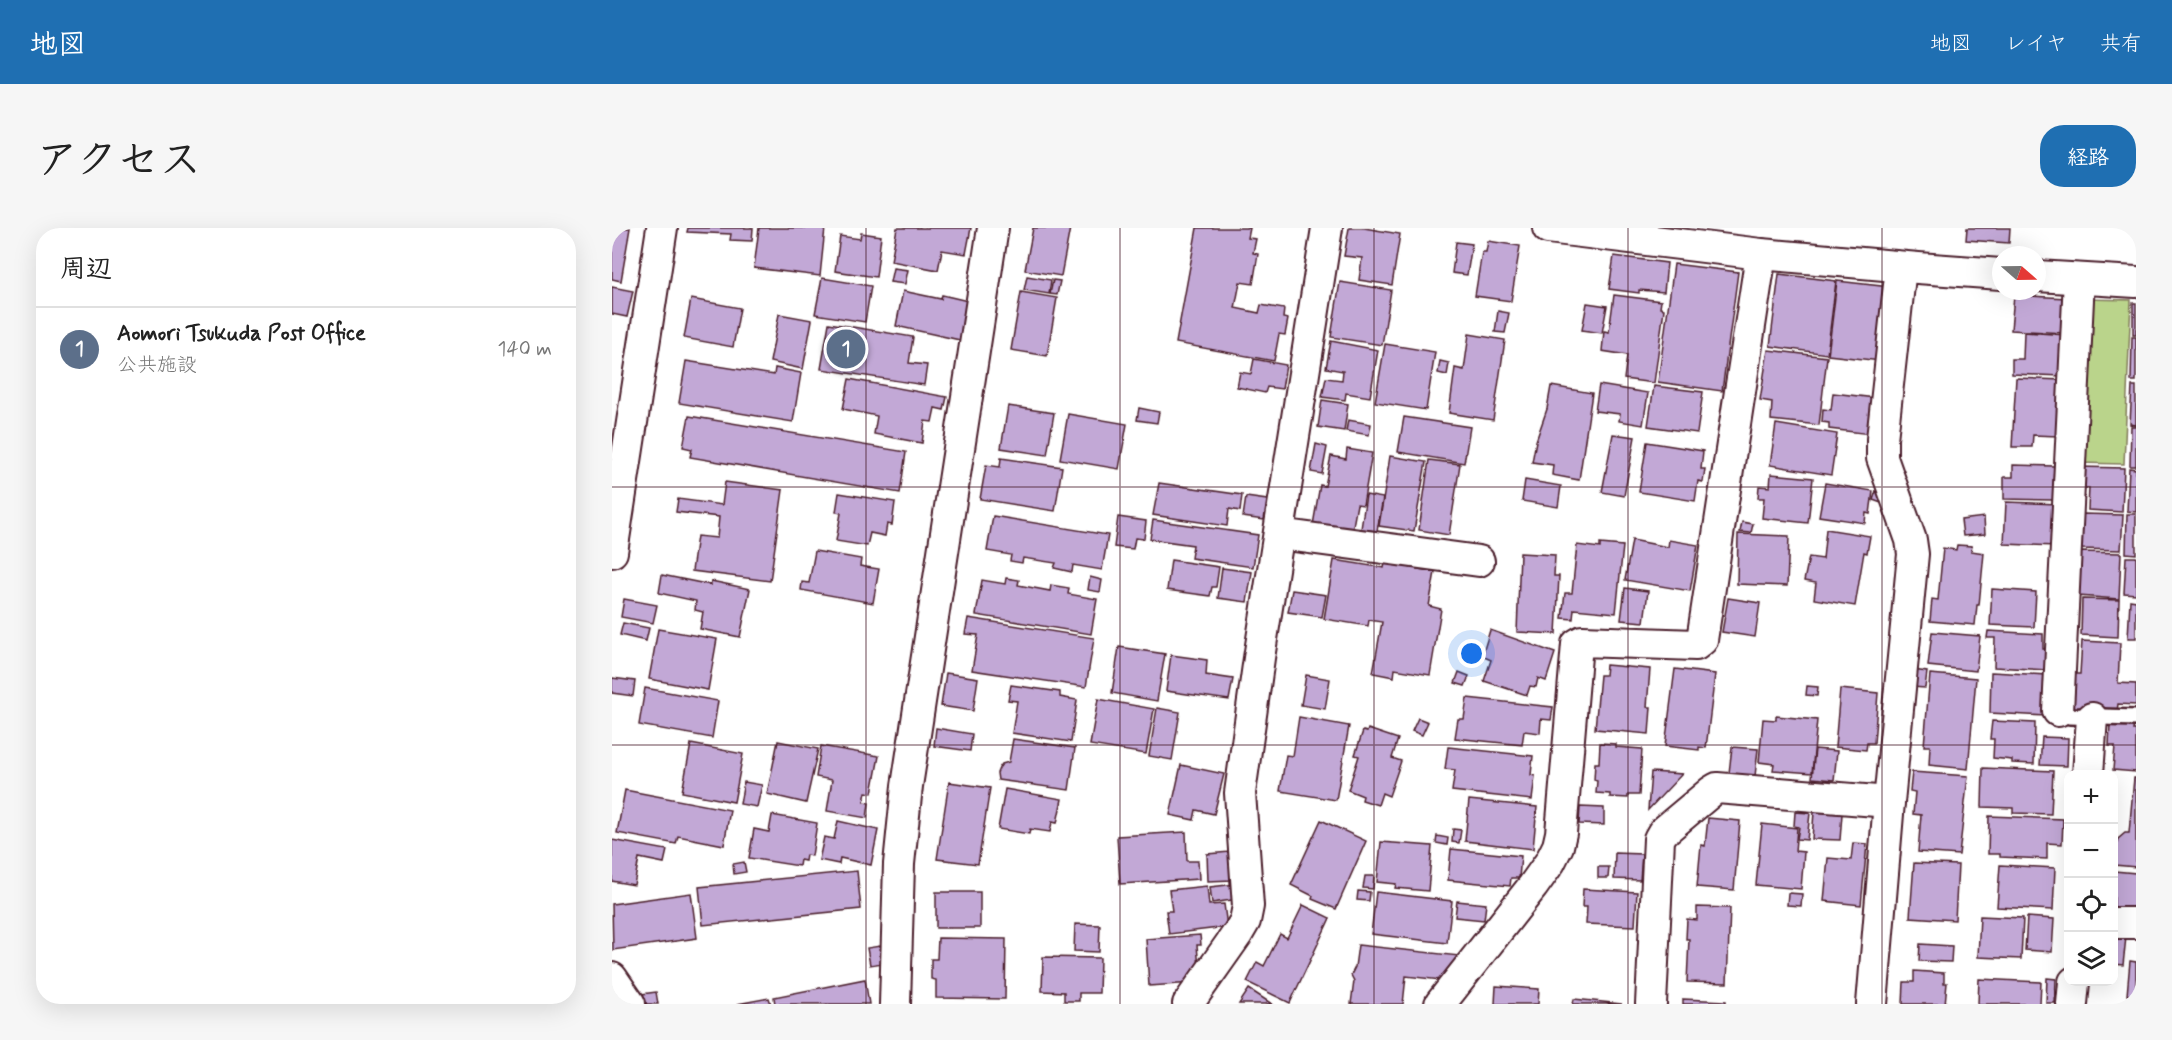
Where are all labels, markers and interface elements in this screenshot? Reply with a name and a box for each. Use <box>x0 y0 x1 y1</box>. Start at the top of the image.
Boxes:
text: 地図 <box>30 27 86 64</box>
text: 地図 <box>1930 30 1972 58</box>
text: レイヤ <box>2005 30 2067 58</box>
text: 共有 <box>2100 30 2142 58</box>
button: 経路 <box>2040 125 2136 187</box>
text: アクセス <box>36 134 201 189</box>
north arrow <box>1992 246 2046 300</box>
text: 周辺 <box>60 253 112 287</box>
text: Aomori Tsukuda Post Office <box>117 320 366 348</box>
pin: 1 <box>826 326 866 372</box>
text: 1 <box>75 336 84 363</box>
text: 140 m <box>498 336 552 363</box>
text: 公共施設 <box>117 352 197 379</box>
your location <box>1457 639 1486 668</box>
map controls <box>2064 770 2118 986</box>
button: + <box>2064 770 2118 824</box>
button: − <box>2064 824 2118 878</box>
button: locate <box>2064 878 2118 932</box>
button: layers <box>2064 932 2118 986</box>

